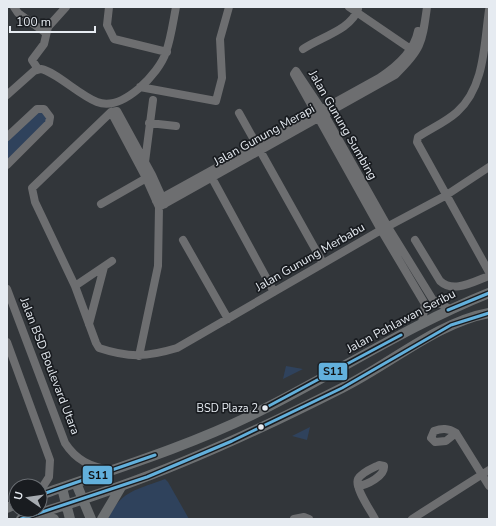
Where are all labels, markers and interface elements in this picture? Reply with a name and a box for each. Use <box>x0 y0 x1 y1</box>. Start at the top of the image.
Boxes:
scale bar <box>10 8 95 34</box>
text: 100 m <box>16 14 51 30</box>
street label: Jalan Gunung Sumbing <box>305 66 381 183</box>
street label: Jalan Gunung Merapi <box>210 101 317 170</box>
street label: Jalan Gunung Merbabu <box>251 219 368 295</box>
street label: Jalan Pahlawan Seribu <box>343 285 458 357</box>
street label: Jalan BSD Boulevard Utara <box>16 294 84 437</box>
line badge: S11 <box>318 362 348 381</box>
text: S11 <box>323 364 343 379</box>
place label: BSD Plaza 2 <box>196 401 258 416</box>
marker: BSD Plaza 2 <box>260 403 270 413</box>
unlabelled marker <box>256 422 266 432</box>
line badge: S11 <box>82 465 113 485</box>
text: S11 <box>88 468 108 483</box>
north arrow <box>8 478 48 518</box>
text: U <box>11 490 27 502</box>

